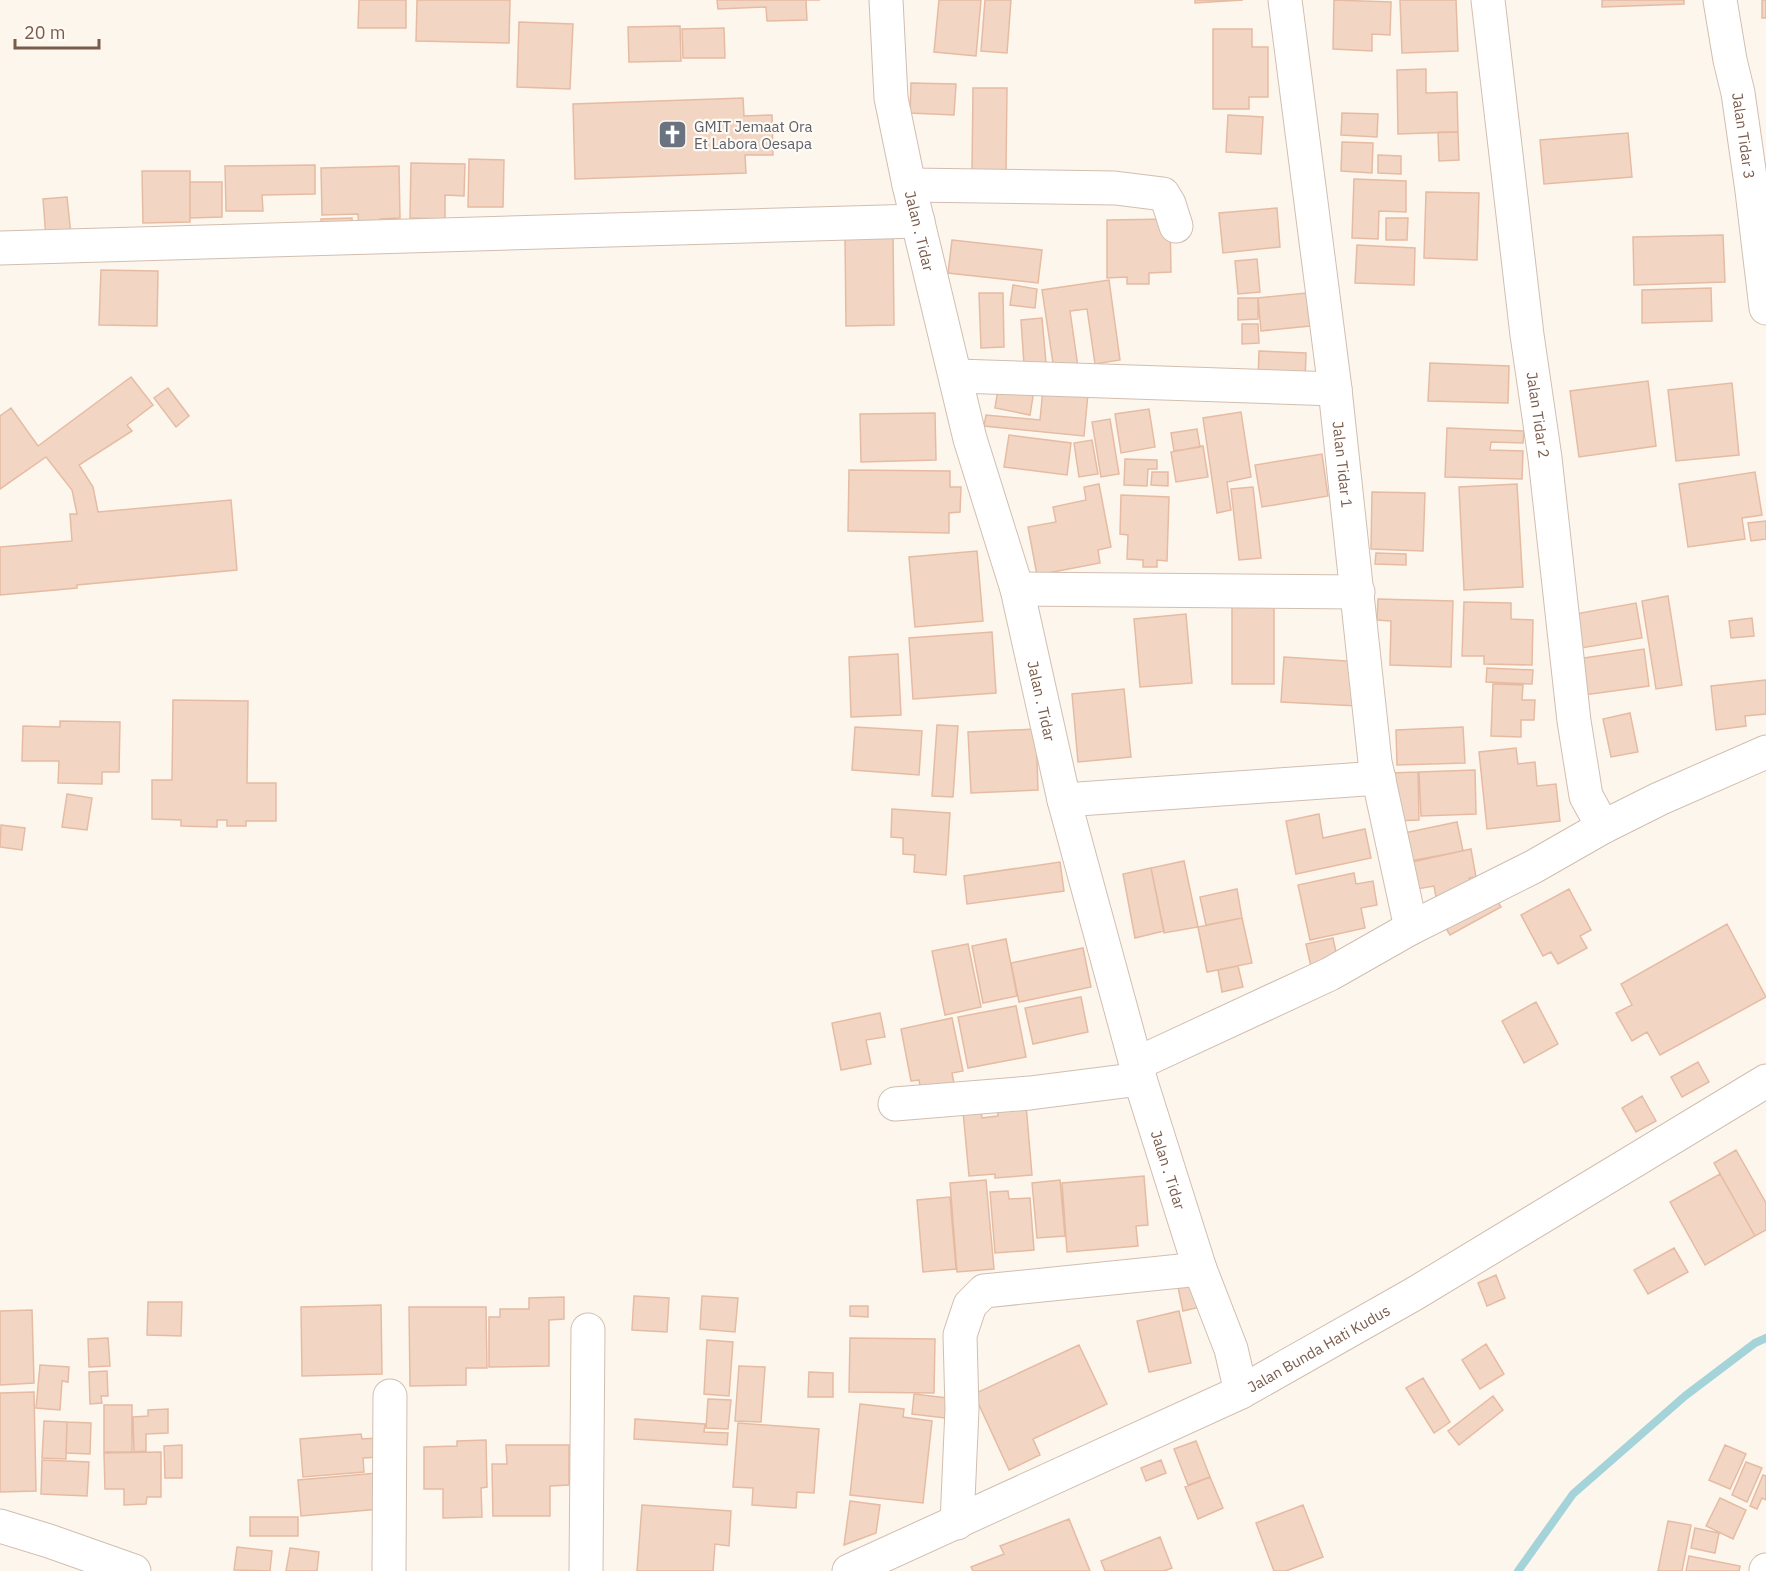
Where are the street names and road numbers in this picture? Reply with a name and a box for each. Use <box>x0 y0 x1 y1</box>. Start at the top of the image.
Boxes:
street label: Jalan Tidar 3 <box>1729 91 1760 180</box>
street label: Jalan . Tidar <box>901 189 939 273</box>
street label: Jalan Tidar 2 <box>1523 370 1554 459</box>
street label: Jalan Tidar 1 <box>1329 420 1357 509</box>
street label: Jalan . Tidar <box>1024 659 1060 743</box>
street label: Jalan . Tidar <box>1147 1128 1190 1212</box>
street label: Jalan Bunda Hati Kudus <box>1244 1300 1393 1396</box>

